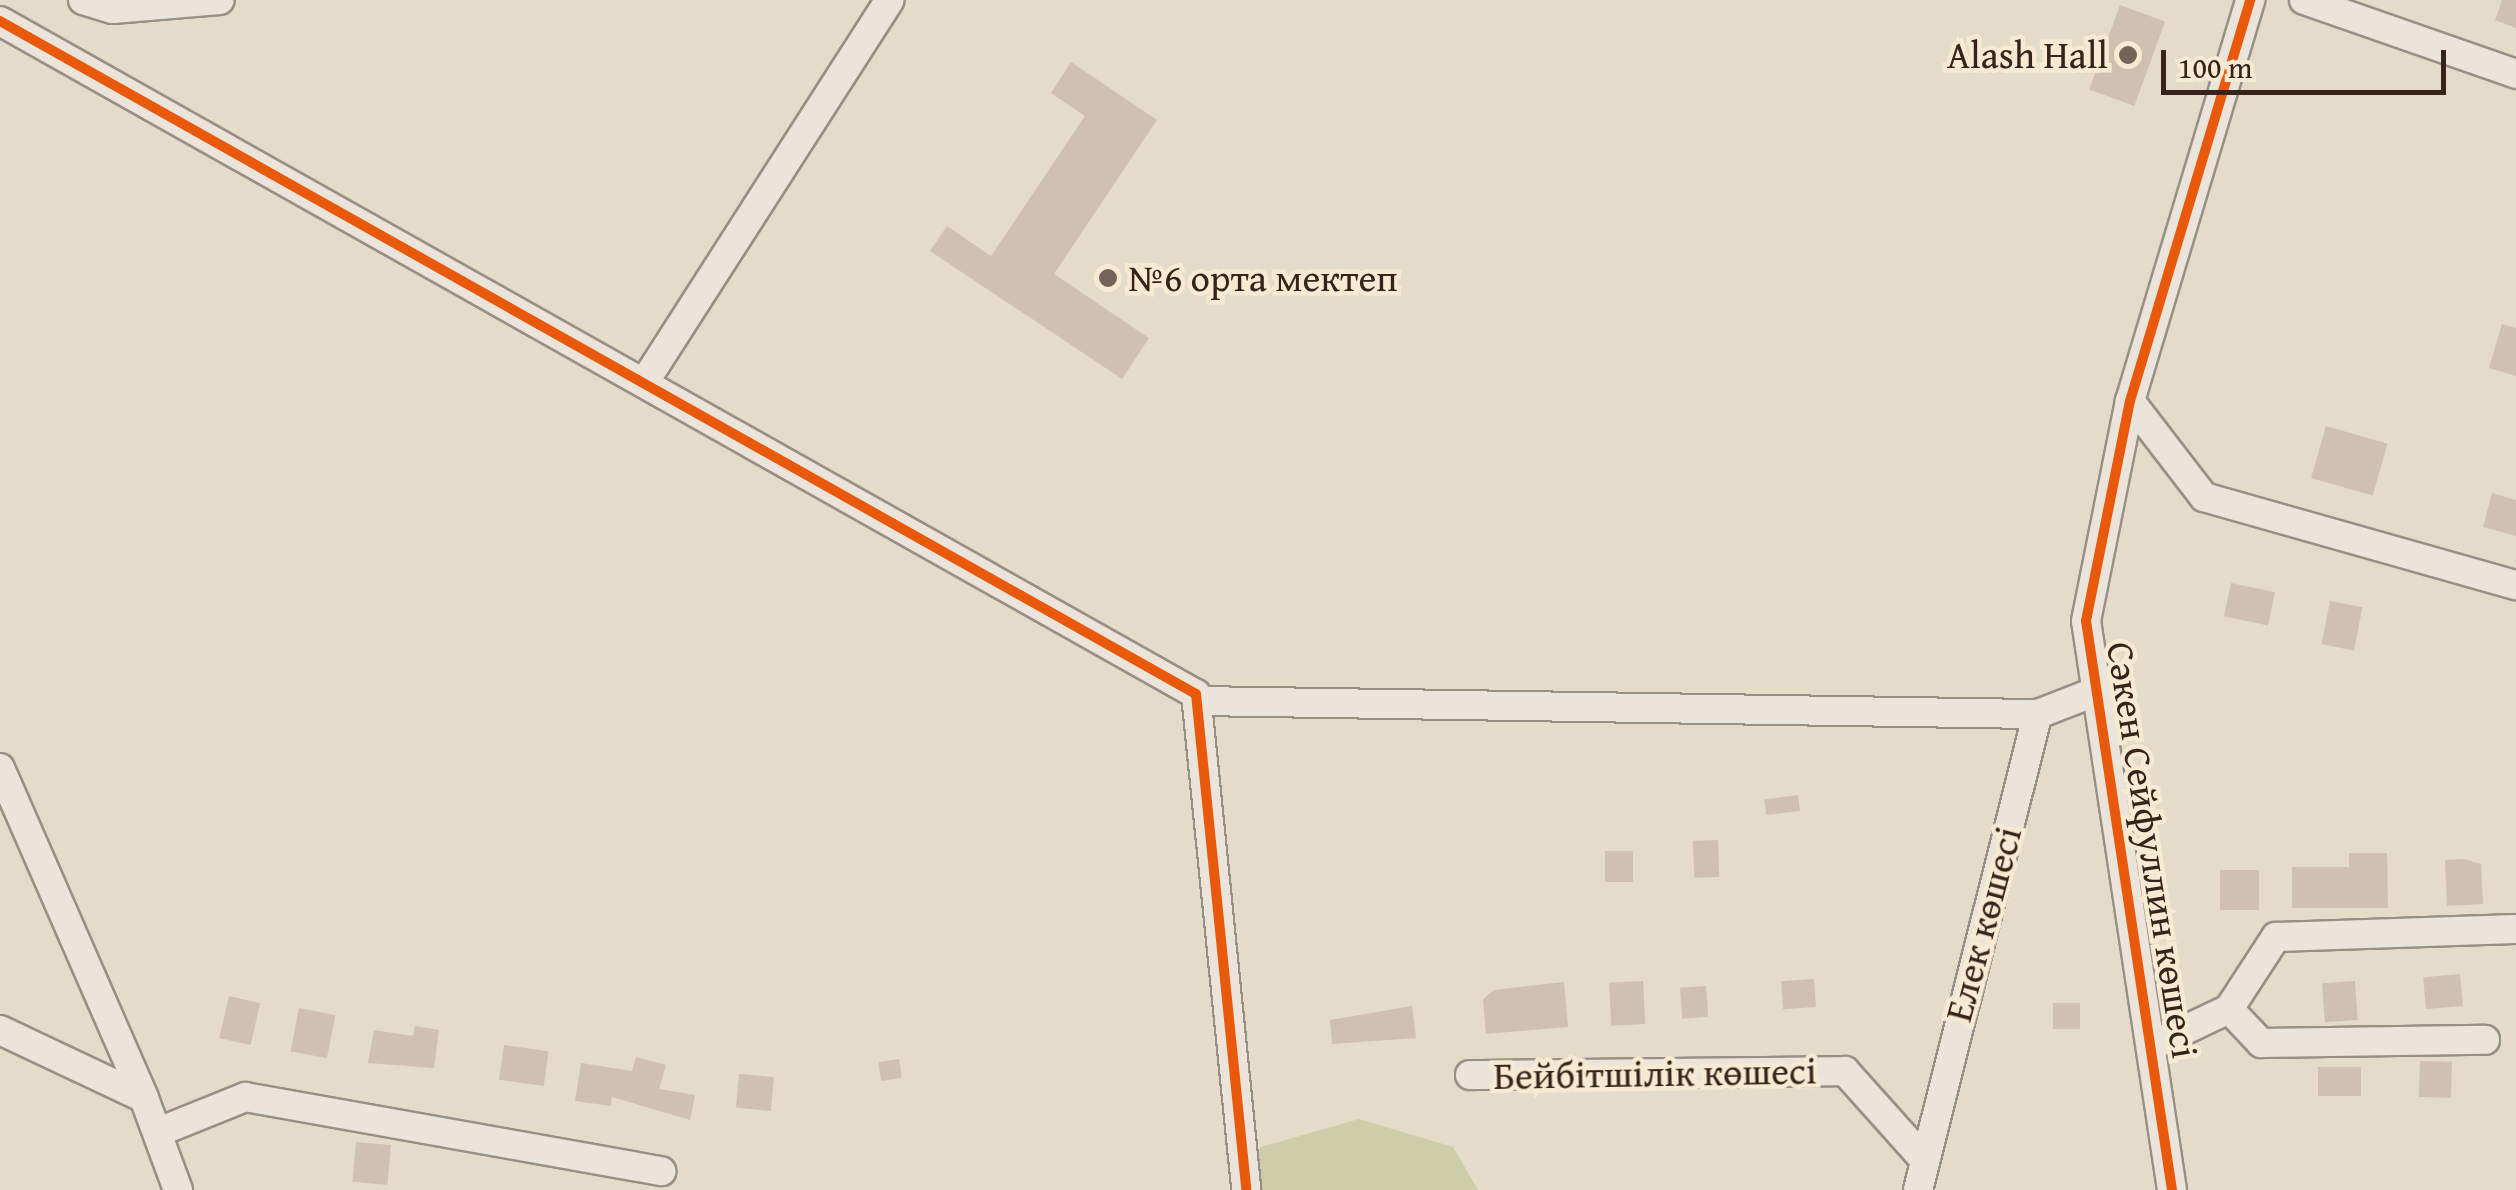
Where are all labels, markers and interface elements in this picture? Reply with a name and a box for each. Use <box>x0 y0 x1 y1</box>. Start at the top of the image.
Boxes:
scale bar <box>2166 30 2451 92</box>
place label: Alash Hall <box>1947 32 2108 78</box>
marker: Alash Hall <box>2117 44 2139 66</box>
text: 100 m <box>2178 45 2252 89</box>
place label: №6 орта мектеп <box>1128 255 1398 301</box>
marker: №6 орта мектеп <box>1097 267 1119 289</box>
street label: Сәкен Сейфуллин көшесі <box>2098 639 2208 1061</box>
street label: Елек көшесі <box>1935 822 2031 1026</box>
street label: Бейбітшілік көшесі <box>1493 1047 1817 1099</box>

